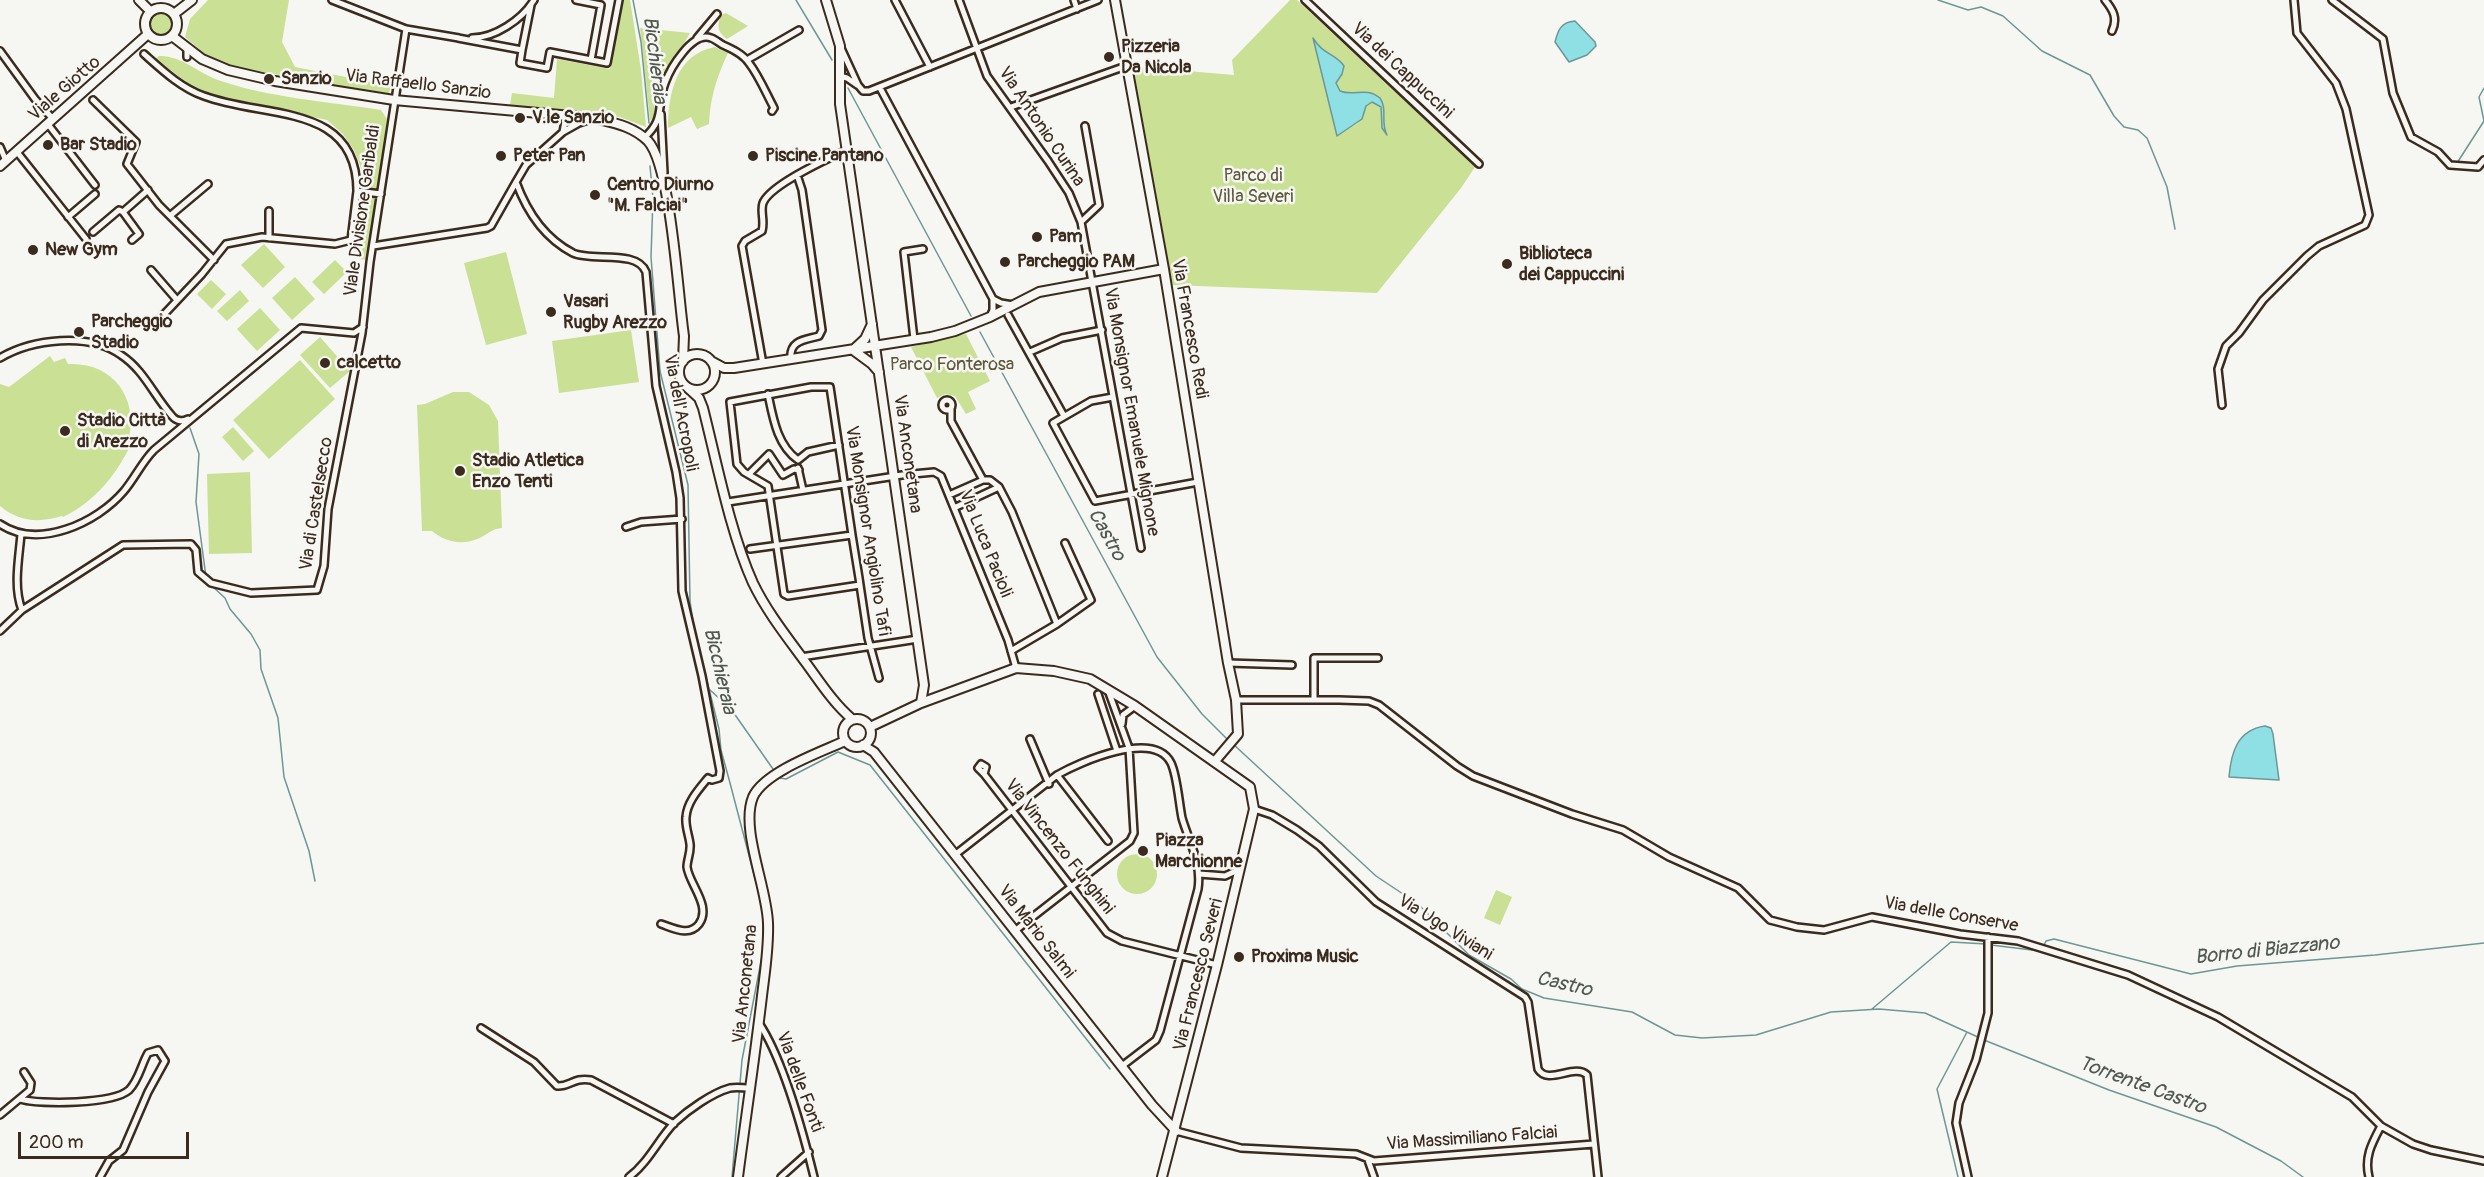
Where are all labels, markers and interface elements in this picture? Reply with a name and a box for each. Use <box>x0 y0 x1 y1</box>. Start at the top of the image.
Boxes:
water label: Bicchieraia <box>637 15 671 105</box>
street label: Via dei Cappuccini <box>1347 18 1457 124</box>
place label: Pizzeria Da Nicola <box>1121 36 1191 78</box>
marker: Pizzeria Da Nicola <box>1102 50 1116 64</box>
street label: Viale Giotto <box>25 52 105 126</box>
street label: Via Antonio Curina <box>993 63 1089 191</box>
street label: Via Raffaello Sanzio <box>344 65 492 105</box>
place label: Sanzio <box>281 68 332 90</box>
marker: Sanzio <box>262 72 276 86</box>
place label: V.le Sanzio <box>532 107 614 129</box>
marker: V.le Sanzio <box>513 111 527 125</box>
street label: Viale Divisione Garibaldi <box>340 124 386 298</box>
place label: Bar Stadio <box>60 134 137 156</box>
marker: Bar Stadio <box>41 138 55 152</box>
place label: Peter Pan <box>513 145 586 167</box>
place label: Piscine Pantano <box>765 145 884 167</box>
marker: Peter Pan <box>494 149 508 163</box>
marker: Piscine Pantano <box>746 149 760 163</box>
park label: Parco di Villa Severi <box>1213 165 1293 207</box>
place label: Centro Diurno "M. Falciai" <box>607 174 714 216</box>
marker: Centro Diurno "M. Falciai" <box>588 188 602 202</box>
place label: Pam <box>1049 226 1083 248</box>
marker: Pam <box>1030 230 1044 244</box>
place label: New Gym <box>45 239 118 261</box>
marker: New Gym <box>26 243 40 257</box>
place label: Biblioteca dei Cappuccini <box>1519 243 1624 286</box>
place label: Parcheggio PAM <box>1017 251 1135 273</box>
marker: Parcheggio PAM <box>998 255 1012 269</box>
street label: Via Francesco Redi <box>1166 257 1212 401</box>
marker: Biblioteca dei Cappuccini <box>1500 257 1514 271</box>
street label: Via Monsignor Emanuele Mignone <box>1098 286 1164 538</box>
place label: Vasari Rugby Arezzo <box>563 291 667 334</box>
marker: Vasari Rugby Arezzo <box>544 305 558 319</box>
place label: Parcheggio Stadio <box>91 311 172 354</box>
marker: Parcheggio Stadio <box>72 325 86 339</box>
place label: calcetto <box>337 352 401 374</box>
street label: Via dell'Acropoli <box>658 353 702 473</box>
park label: Parco Fonterosa <box>890 354 1014 376</box>
marker: calcetto <box>318 356 332 370</box>
street label: Via Anconetana <box>888 393 926 515</box>
place label: Stadio Città di Arezzo <box>77 410 166 452</box>
marker: Stadio Città di Arezzo <box>58 424 72 438</box>
street label: Via Monsignor Angiolino Tafi <box>840 424 894 638</box>
street label: Via di Castelsecco <box>296 436 338 572</box>
place label: Stadio Atletica Enzo Tenti <box>472 450 584 492</box>
marker: Stadio Atletica Enzo Tenti <box>453 464 467 478</box>
street label: Via Luca Pacioli <box>954 487 1016 601</box>
water label: Castro <box>1082 505 1130 565</box>
water label: Bicchieraia <box>697 626 741 716</box>
street label: Via Vincenzo Funghini <box>1000 775 1118 919</box>
place label: Piazza Marchionne <box>1155 830 1242 872</box>
marker: Piazza Marchionne <box>1136 844 1150 858</box>
street label: Via Mario Salmi <box>993 881 1079 983</box>
street label: Via Ugo Viviani <box>1394 890 1496 966</box>
street label: Via delle Conserve <box>1882 893 2020 937</box>
street label: Via Francesco Severi <box>1170 897 1228 1053</box>
street label: Via Anconetana <box>729 923 763 1045</box>
water label: Borro di Biazzano <box>2194 931 2340 971</box>
place label: Proxima Music <box>1251 946 1359 968</box>
marker: Proxima Music <box>1232 950 1246 964</box>
water label: Castro <box>1534 967 1594 1003</box>
street label: Via delle Fonti <box>771 1029 827 1135</box>
water label: Torrente Castro <box>2075 1052 2209 1120</box>
scale bar <box>21 1120 192 1158</box>
street label: Via Massimiliano Falciai <box>1386 1122 1558 1156</box>
text: 200 m <box>29 1131 84 1154</box>

